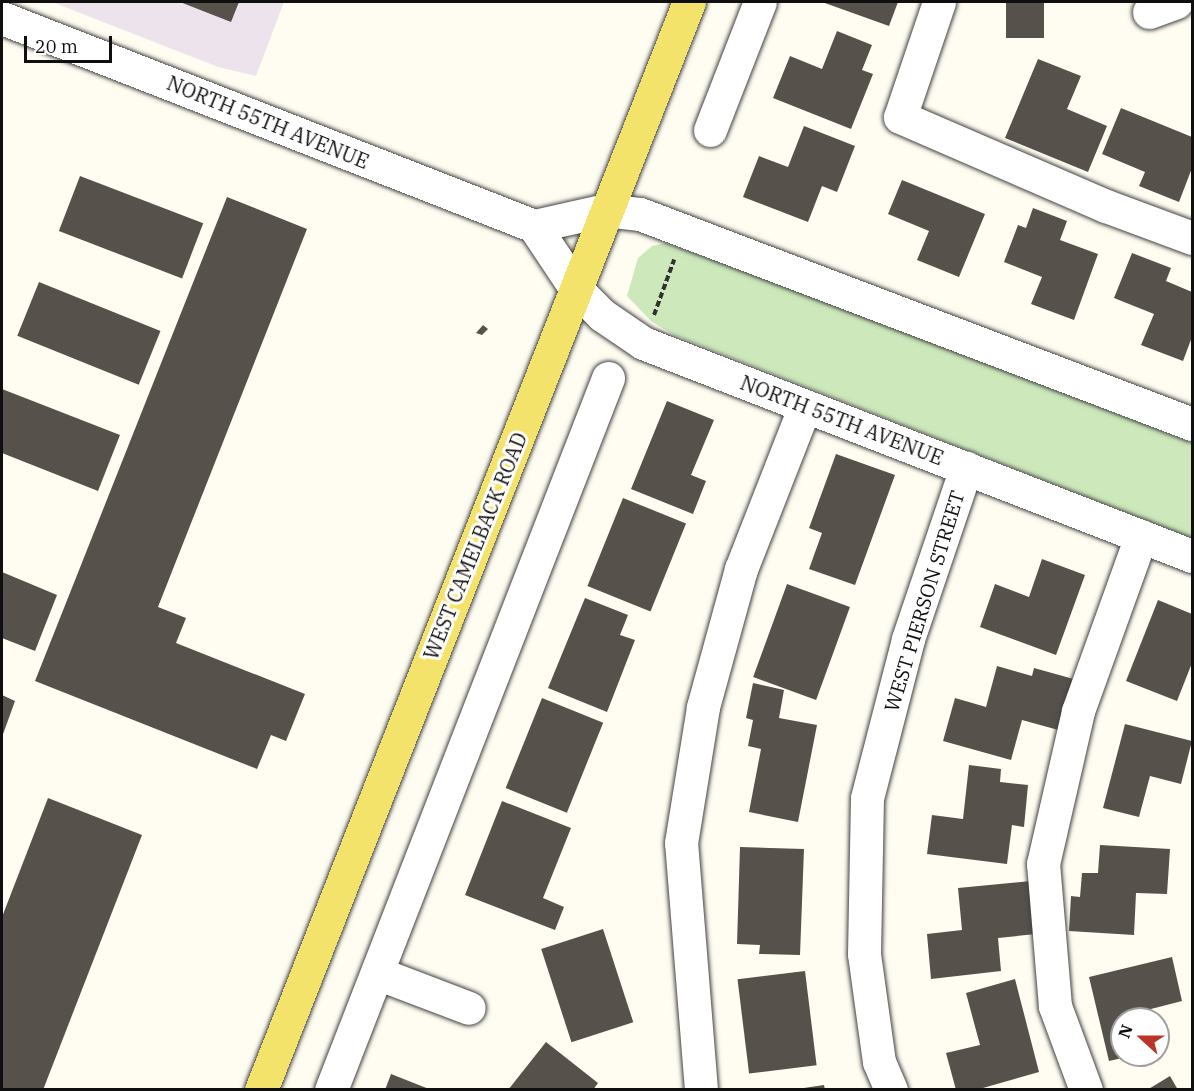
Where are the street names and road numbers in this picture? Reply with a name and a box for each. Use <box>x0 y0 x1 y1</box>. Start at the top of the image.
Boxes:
street label: NORTH 55TH AVENUE <box>164 70 372 174</box>
street label: NORTH 55TH AVENUE <box>737 370 947 470</box>
street label: WEST CAMELBACK ROAD <box>418 429 532 663</box>
street label: WEST PIERSON STREET <box>879 488 969 714</box>

